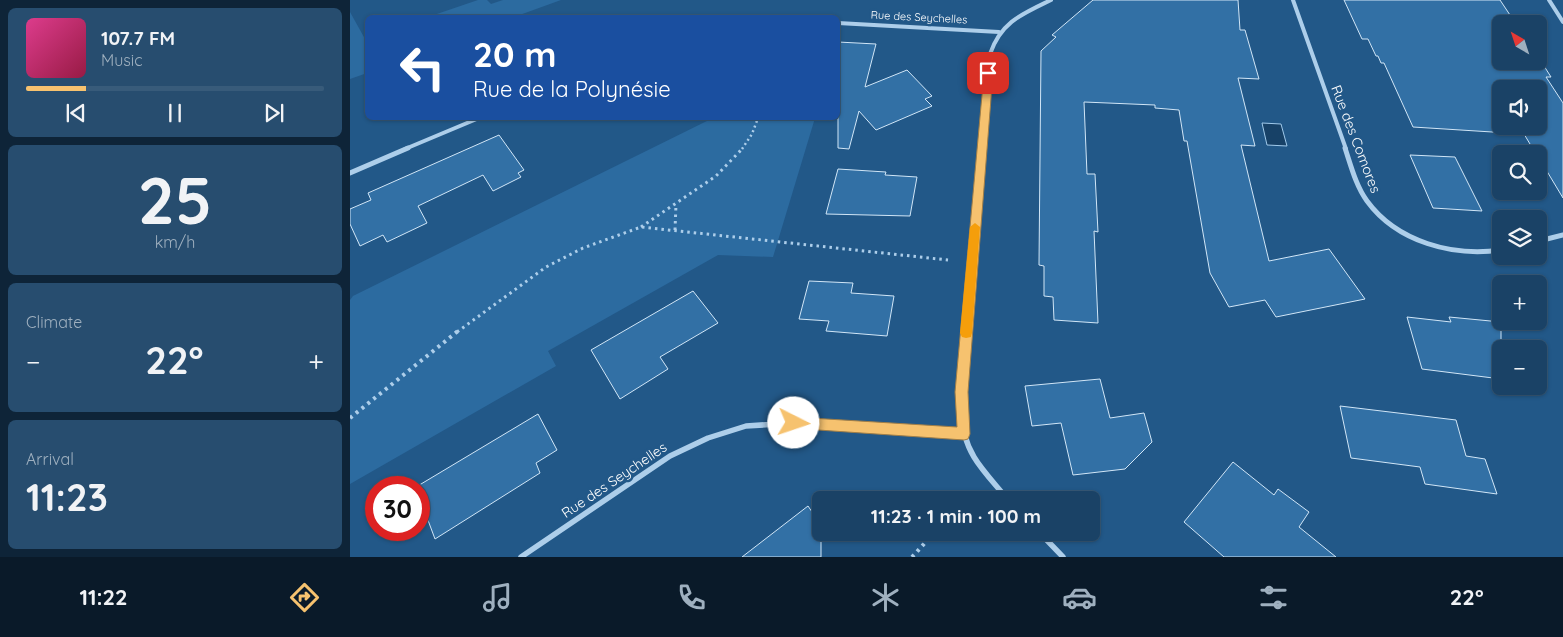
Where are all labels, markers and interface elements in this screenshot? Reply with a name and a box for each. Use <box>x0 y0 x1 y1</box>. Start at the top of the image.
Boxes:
street label: Rue des Seychelles <box>870 7 968 27</box>
north arrow <box>1492 15 1548 70</box>
map controls <box>1492 15 1547 395</box>
text: 107.7 FM <box>101 26 175 50</box>
text: 20 m <box>473 32 556 76</box>
icon: left <box>390 35 455 100</box>
text: Music <box>101 50 143 70</box>
pin <box>967 52 1009 94</box>
icon: arrive <box>974 59 1002 87</box>
text: Rue de la Polynésie <box>473 75 671 103</box>
button: sound <box>1492 80 1547 135</box>
street label: Rue des Comores <box>1327 83 1385 195</box>
icon: previous <box>62 99 90 127</box>
icon: pause <box>161 99 189 127</box>
icon: next <box>260 99 288 127</box>
button: search <box>1492 145 1547 200</box>
text: 25 <box>138 159 212 240</box>
button: layers <box>1492 210 1547 265</box>
text: km/h <box>155 232 195 252</box>
button: + <box>1492 275 1547 330</box>
text: Climate <box>26 312 82 332</box>
text: 22° <box>145 336 203 384</box>
button: − <box>1492 340 1547 395</box>
text: − <box>26 344 41 379</box>
text: + <box>308 344 324 379</box>
position arrow <box>767 396 819 448</box>
street label: Rue des Seychelles <box>558 438 670 522</box>
text: Arrival <box>26 449 74 469</box>
text: 11:23 <box>26 473 108 521</box>
speed limit sign: 30 <box>365 476 430 541</box>
text: 11:23 · 1 min · 100 m <box>871 504 1041 528</box>
icon: directions <box>287 580 322 615</box>
icon: music <box>480 580 515 615</box>
icon: phone <box>674 580 709 615</box>
icon: climate <box>868 580 903 615</box>
icon: car <box>1062 580 1097 615</box>
icon: filters <box>1256 580 1291 615</box>
text: 11:22 <box>79 583 128 611</box>
text: 22° <box>1450 583 1484 611</box>

